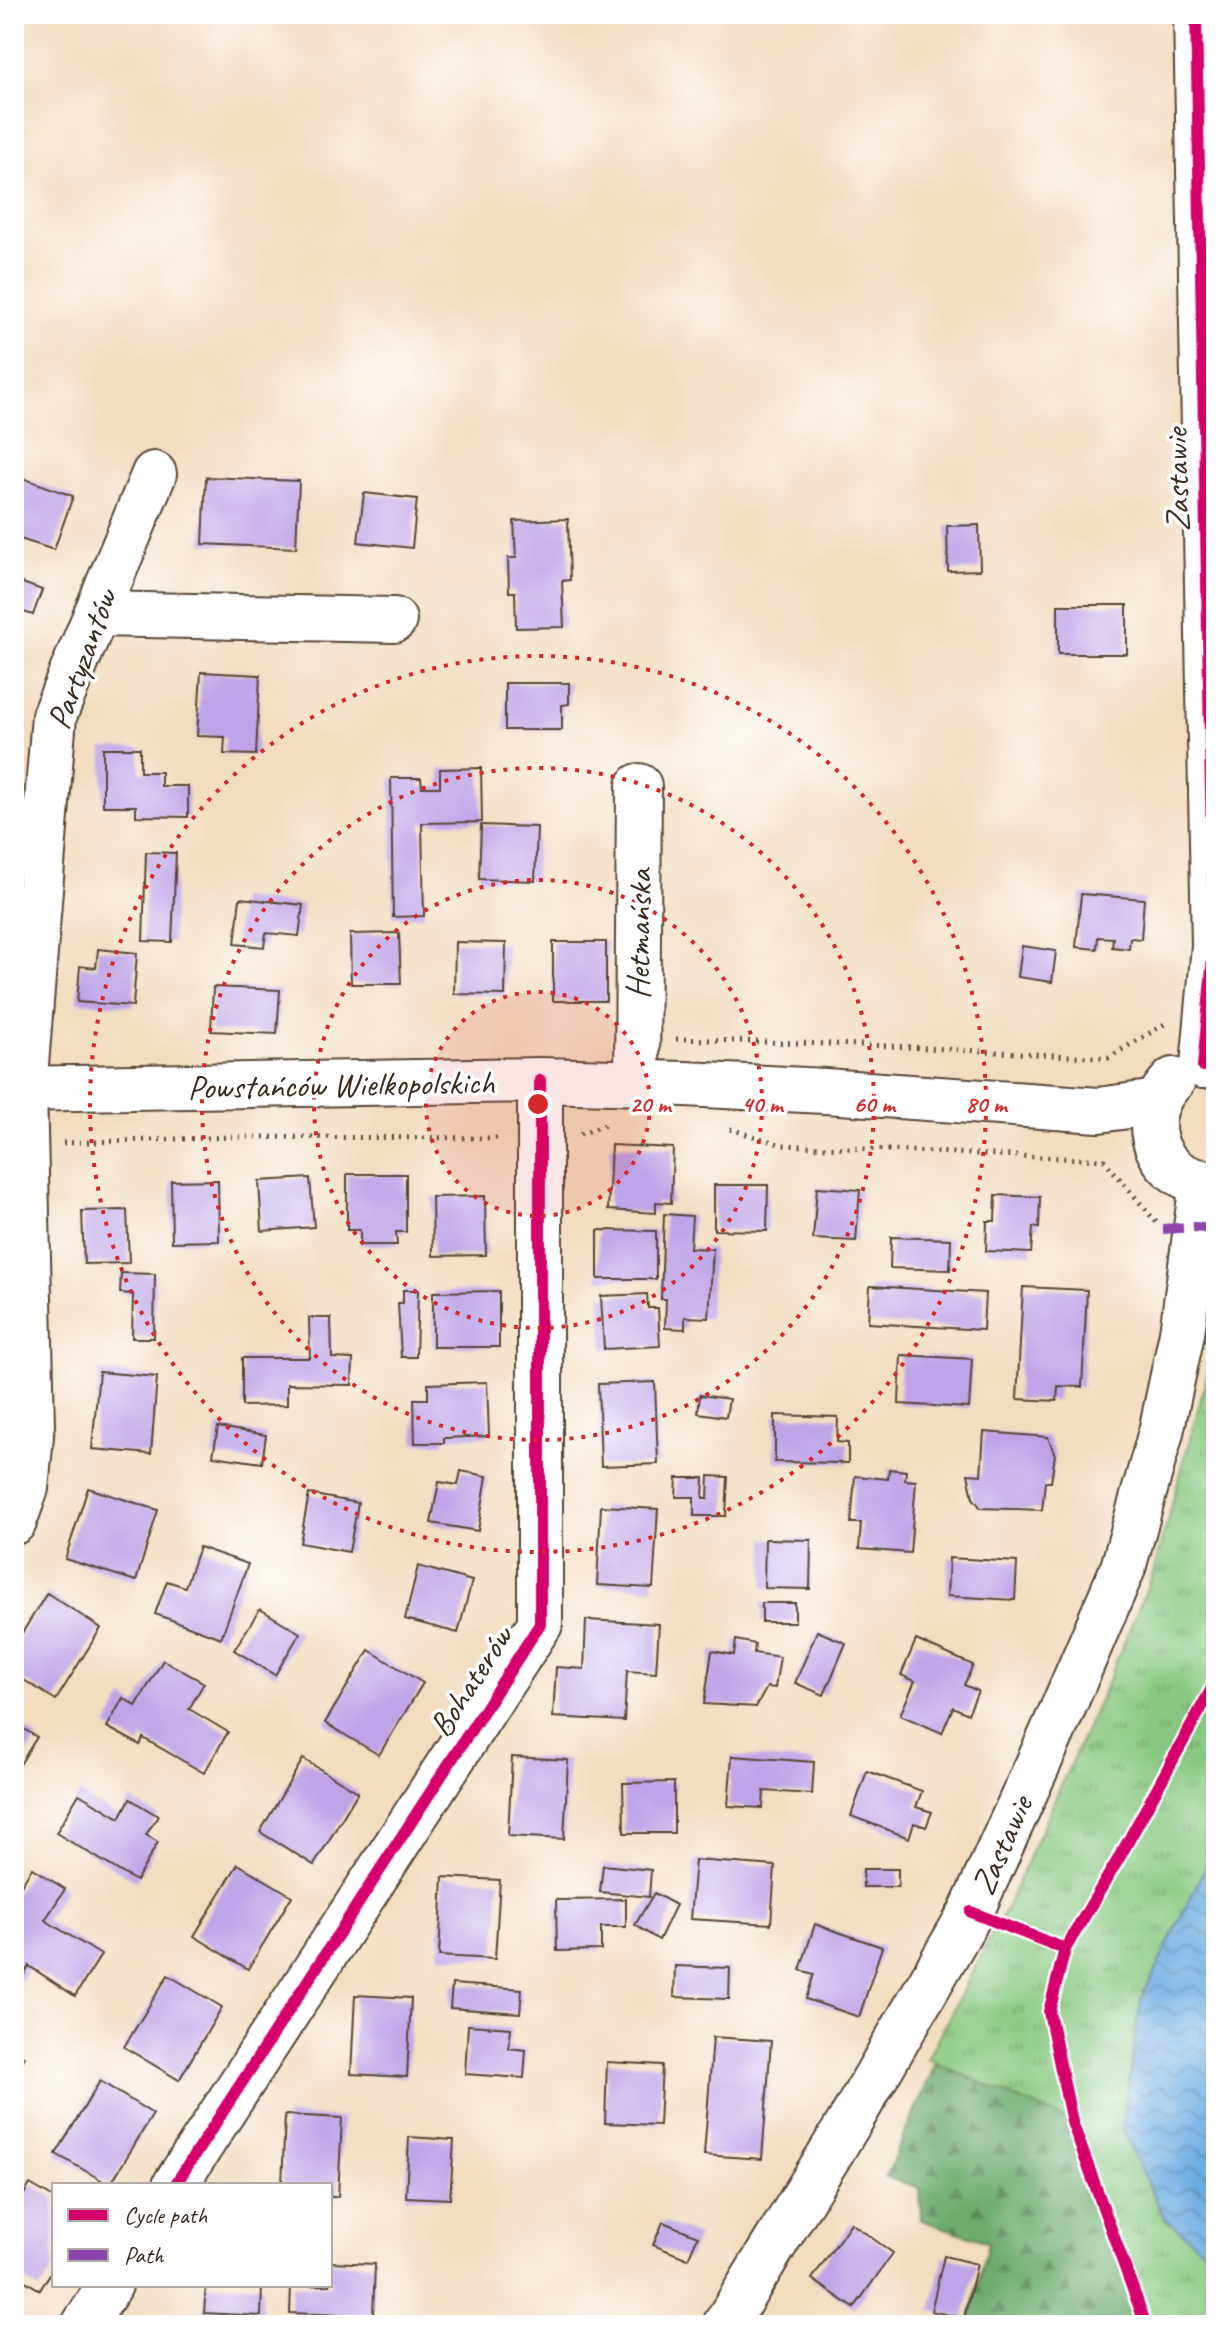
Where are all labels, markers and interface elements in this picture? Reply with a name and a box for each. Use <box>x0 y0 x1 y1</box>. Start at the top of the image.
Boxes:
street label: Zastawie <box>1154 425 1199 532</box>
street label: Partyzantów <box>36 581 127 735</box>
street label: Hetmańska <box>616 866 661 999</box>
street label: Powstańców Wielkopolskich <box>187 1060 495 1109</box>
text: 20 m <box>629 1089 673 1119</box>
text: 40 m <box>741 1089 785 1119</box>
text: 60 m <box>853 1089 897 1119</box>
text: 80 m <box>965 1089 1009 1119</box>
centre of rings <box>524 1090 552 1118</box>
street label: Bohaterów <box>419 1616 523 1745</box>
street label: Zastawie <box>961 1787 1043 1901</box>
legend <box>52 2183 332 2287</box>
text: Cycle path <box>124 2200 208 2230</box>
text: Path <box>124 2240 165 2270</box>

